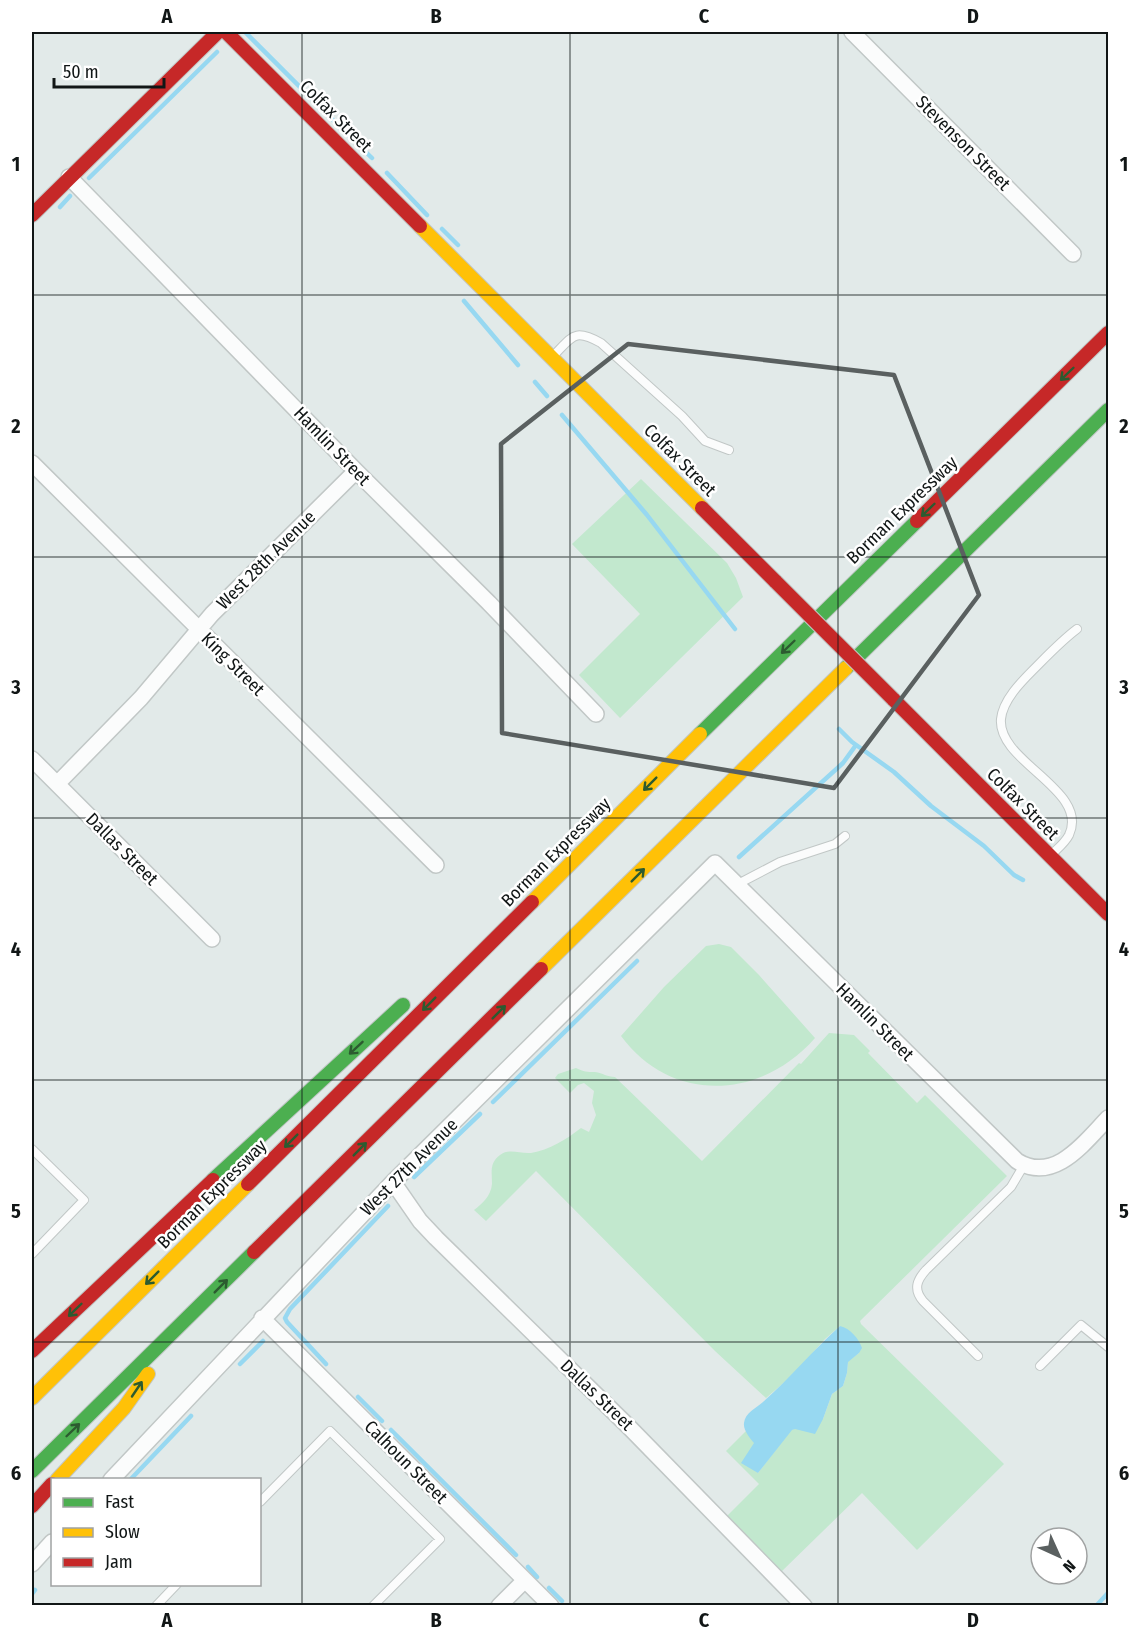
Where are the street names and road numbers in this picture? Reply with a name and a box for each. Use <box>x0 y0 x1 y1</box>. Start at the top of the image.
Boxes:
street label: Colfax Street <box>295 75 377 157</box>
street label: Stevenson Street <box>911 91 1015 195</box>
street label: Hamlin Street <box>289 402 375 490</box>
street label: Colfax Street <box>639 419 721 501</box>
street label: Borman Expressway <box>842 451 962 569</box>
street label: West 28th Avenue <box>212 506 320 614</box>
street label: King Street <box>197 628 269 700</box>
street label: Colfax Street <box>982 763 1064 845</box>
street label: Borman Expressway <box>497 793 615 911</box>
street label: Dallas Street <box>81 808 163 890</box>
street label: Hamlin Street <box>832 979 919 1066</box>
street label: West 27th Avenue <box>356 1114 462 1220</box>
street label: Borman Expressway <box>153 1135 271 1253</box>
street label: Dallas Street <box>556 1355 638 1435</box>
street label: Calhoun Street <box>360 1416 452 1508</box>

